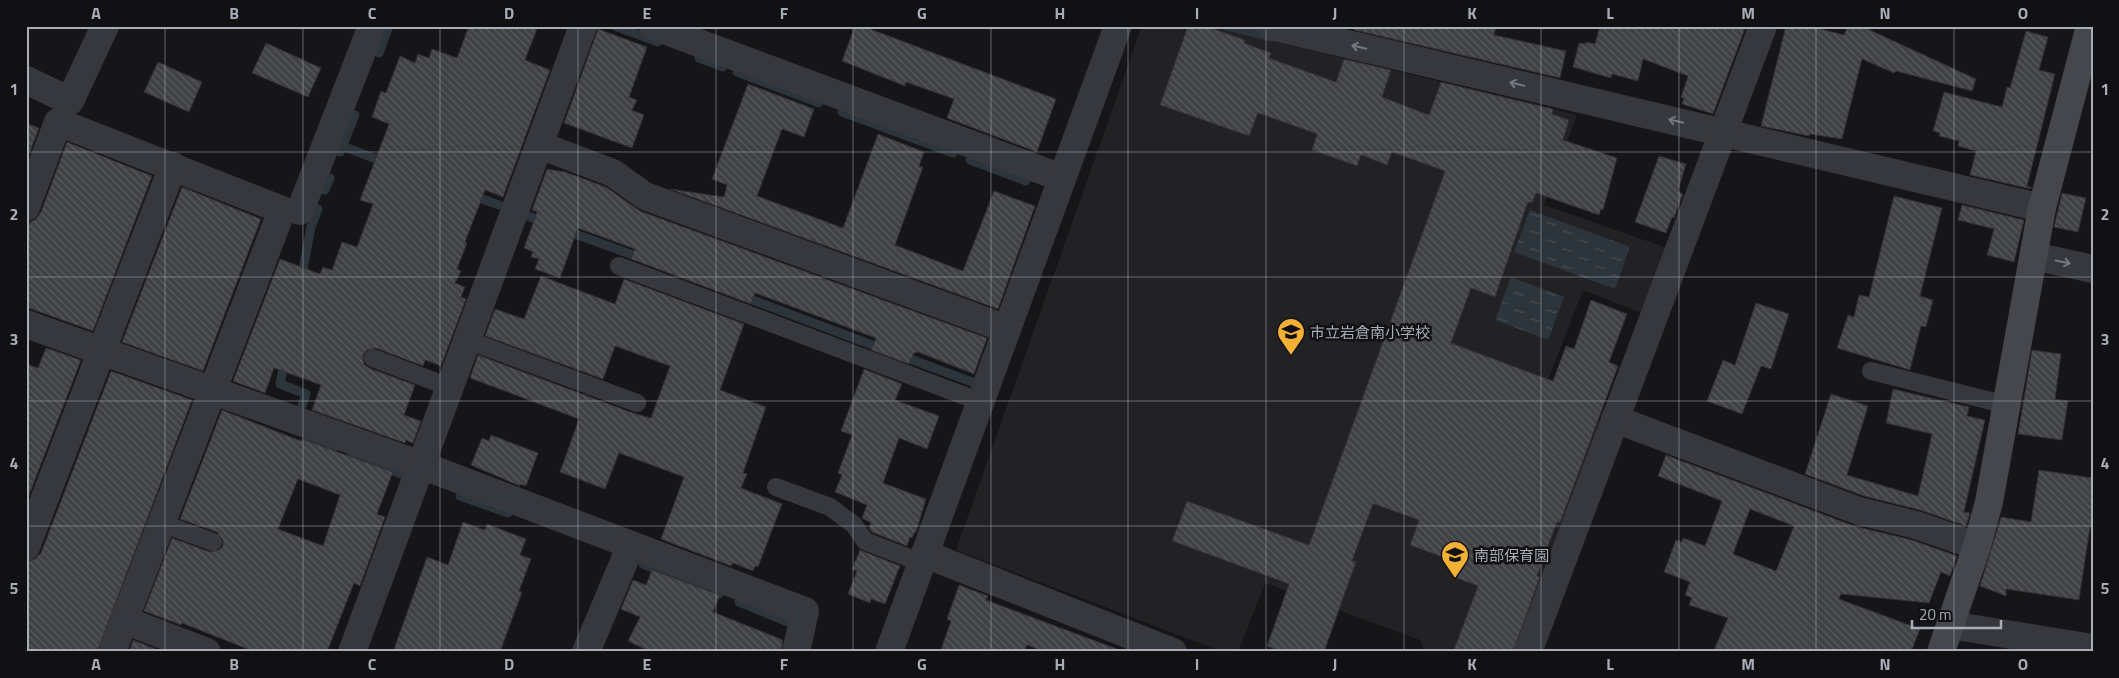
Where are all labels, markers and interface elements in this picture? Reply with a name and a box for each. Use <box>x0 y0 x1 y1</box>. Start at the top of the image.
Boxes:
text: A <box>91 1 101 25</box>
text: B <box>229 1 239 25</box>
text: C <box>368 1 377 25</box>
text: D <box>504 1 514 25</box>
text: E <box>643 1 652 25</box>
text: F <box>780 1 789 25</box>
text: G <box>917 1 927 25</box>
text: H <box>1055 1 1065 25</box>
text: I <box>1195 1 1199 25</box>
text: J <box>1333 1 1337 25</box>
text: K <box>1467 1 1477 25</box>
text: L <box>1606 1 1614 25</box>
text: M <box>1741 1 1755 25</box>
text: N <box>1879 1 1891 25</box>
text: O <box>2018 1 2028 25</box>
one-way arrow <box>1352 42 1368 51</box>
text: 1 <box>10 77 18 101</box>
text: 1 <box>2101 77 2109 101</box>
one-way arrow <box>1510 79 1526 88</box>
one-way arrow <box>1668 116 1684 125</box>
text: 2 <box>10 202 18 226</box>
text: 2 <box>2101 202 2109 226</box>
one-way arrow <box>2055 258 2071 268</box>
school or university icon: 市立岩倉南小学校 <box>1276 317 1306 356</box>
place label: 市立岩倉南小学校 <box>1310 321 1430 344</box>
text: 3 <box>10 327 18 351</box>
text: 3 <box>2101 327 2109 351</box>
text: 4 <box>10 451 19 475</box>
text: 4 <box>2101 451 2110 475</box>
school or university icon: 南部保育園 <box>1440 540 1470 579</box>
place label: 南部保育園 <box>1474 544 1549 567</box>
text: 5 <box>10 576 19 600</box>
text: 5 <box>2101 576 2110 600</box>
scale bar <box>1912 598 2000 630</box>
text: 20 m <box>1919 603 1952 626</box>
text: A <box>91 652 101 676</box>
text: B <box>229 652 239 676</box>
text: C <box>368 652 377 676</box>
text: D <box>504 652 514 676</box>
text: E <box>643 652 652 676</box>
text: F <box>780 652 789 676</box>
text: G <box>917 652 927 676</box>
text: H <box>1055 652 1065 676</box>
text: I <box>1195 652 1199 676</box>
text: J <box>1333 652 1337 676</box>
text: K <box>1467 652 1477 676</box>
text: L <box>1606 652 1614 676</box>
text: M <box>1741 652 1755 676</box>
text: N <box>1879 652 1891 676</box>
text: O <box>2018 652 2028 676</box>

